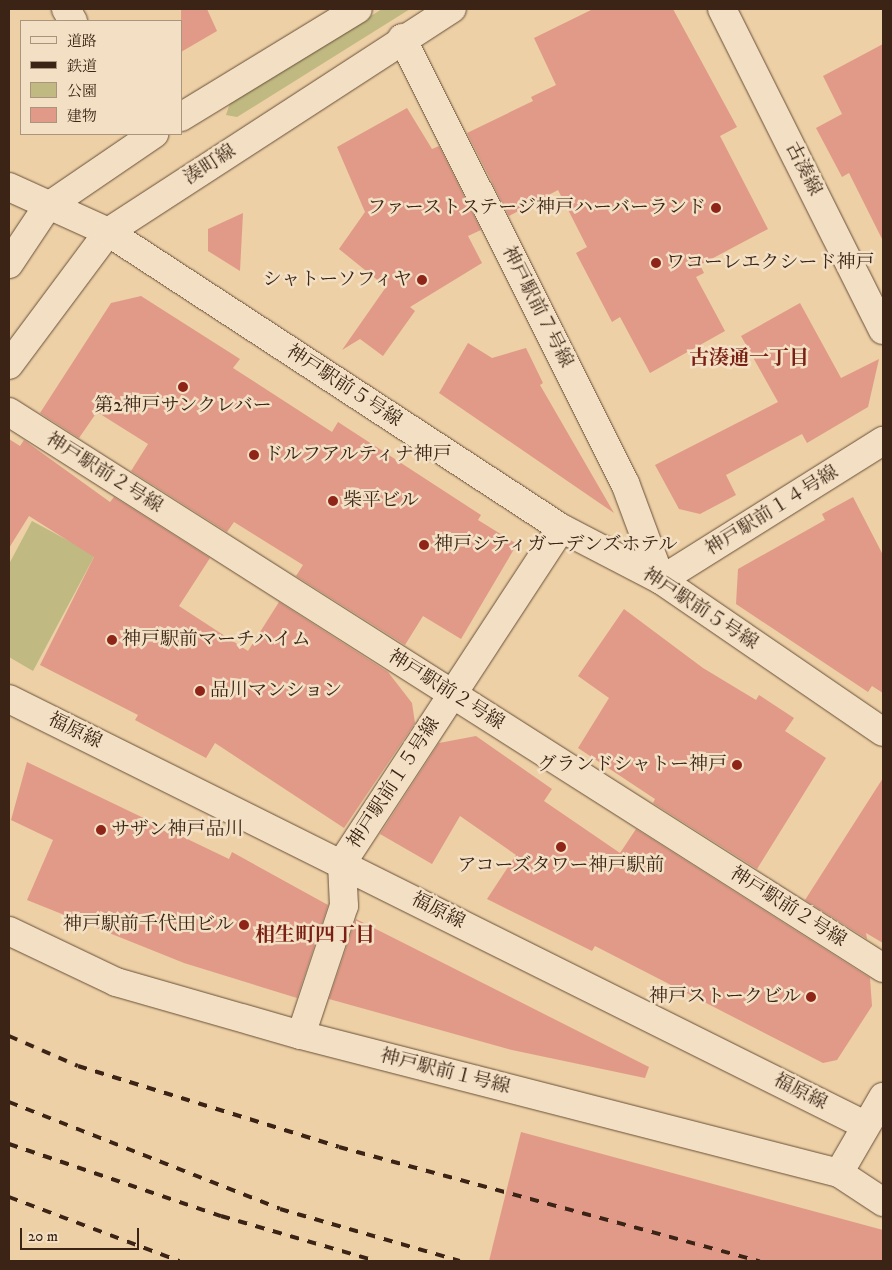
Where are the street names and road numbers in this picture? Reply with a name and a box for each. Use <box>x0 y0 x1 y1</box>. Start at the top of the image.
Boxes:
street label: 古湊線 <box>780 138 826 200</box>
street label: 湊町線 <box>180 140 240 190</box>
street label: 神戸駅前７号線 <box>497 243 577 371</box>
street label: 神戸駅前５号線 <box>282 340 406 432</box>
street label: 神戸駅前２号線 <box>42 428 166 518</box>
street label: 神戸駅前１４号線 <box>702 461 842 561</box>
street label: 神戸駅前５号線 <box>638 563 762 655</box>
street label: 神戸駅前２号線 <box>384 645 508 735</box>
street label: 福原線 <box>44 708 106 754</box>
street label: 神戸駅前１５号線 <box>343 713 445 853</box>
street label: 神戸駅前２号線 <box>726 862 850 952</box>
street label: 福原線 <box>407 888 469 934</box>
street label: 神戸駅前１号線 <box>378 1045 512 1099</box>
street label: 福原線 <box>769 1069 831 1115</box>

